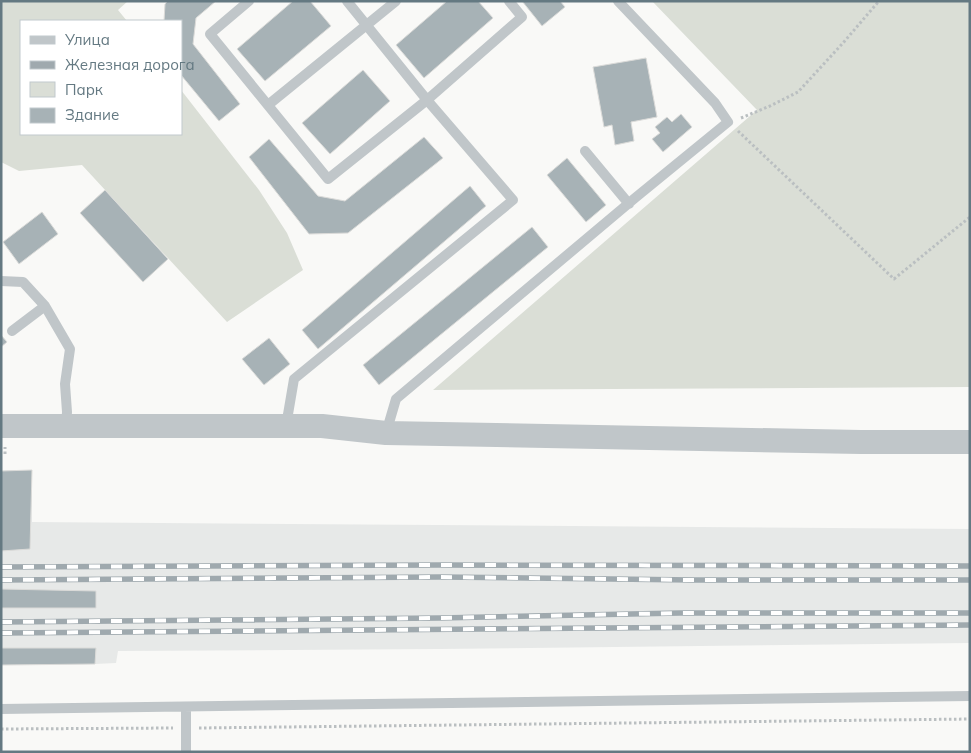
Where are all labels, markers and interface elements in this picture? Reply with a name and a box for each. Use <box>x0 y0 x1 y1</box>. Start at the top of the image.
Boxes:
legend <box>20 20 182 135</box>
text: Улица <box>64 30 110 49</box>
text: Железная дорога <box>65 55 195 74</box>
text: Парк <box>65 80 104 99</box>
text: Здание <box>65 105 119 124</box>

